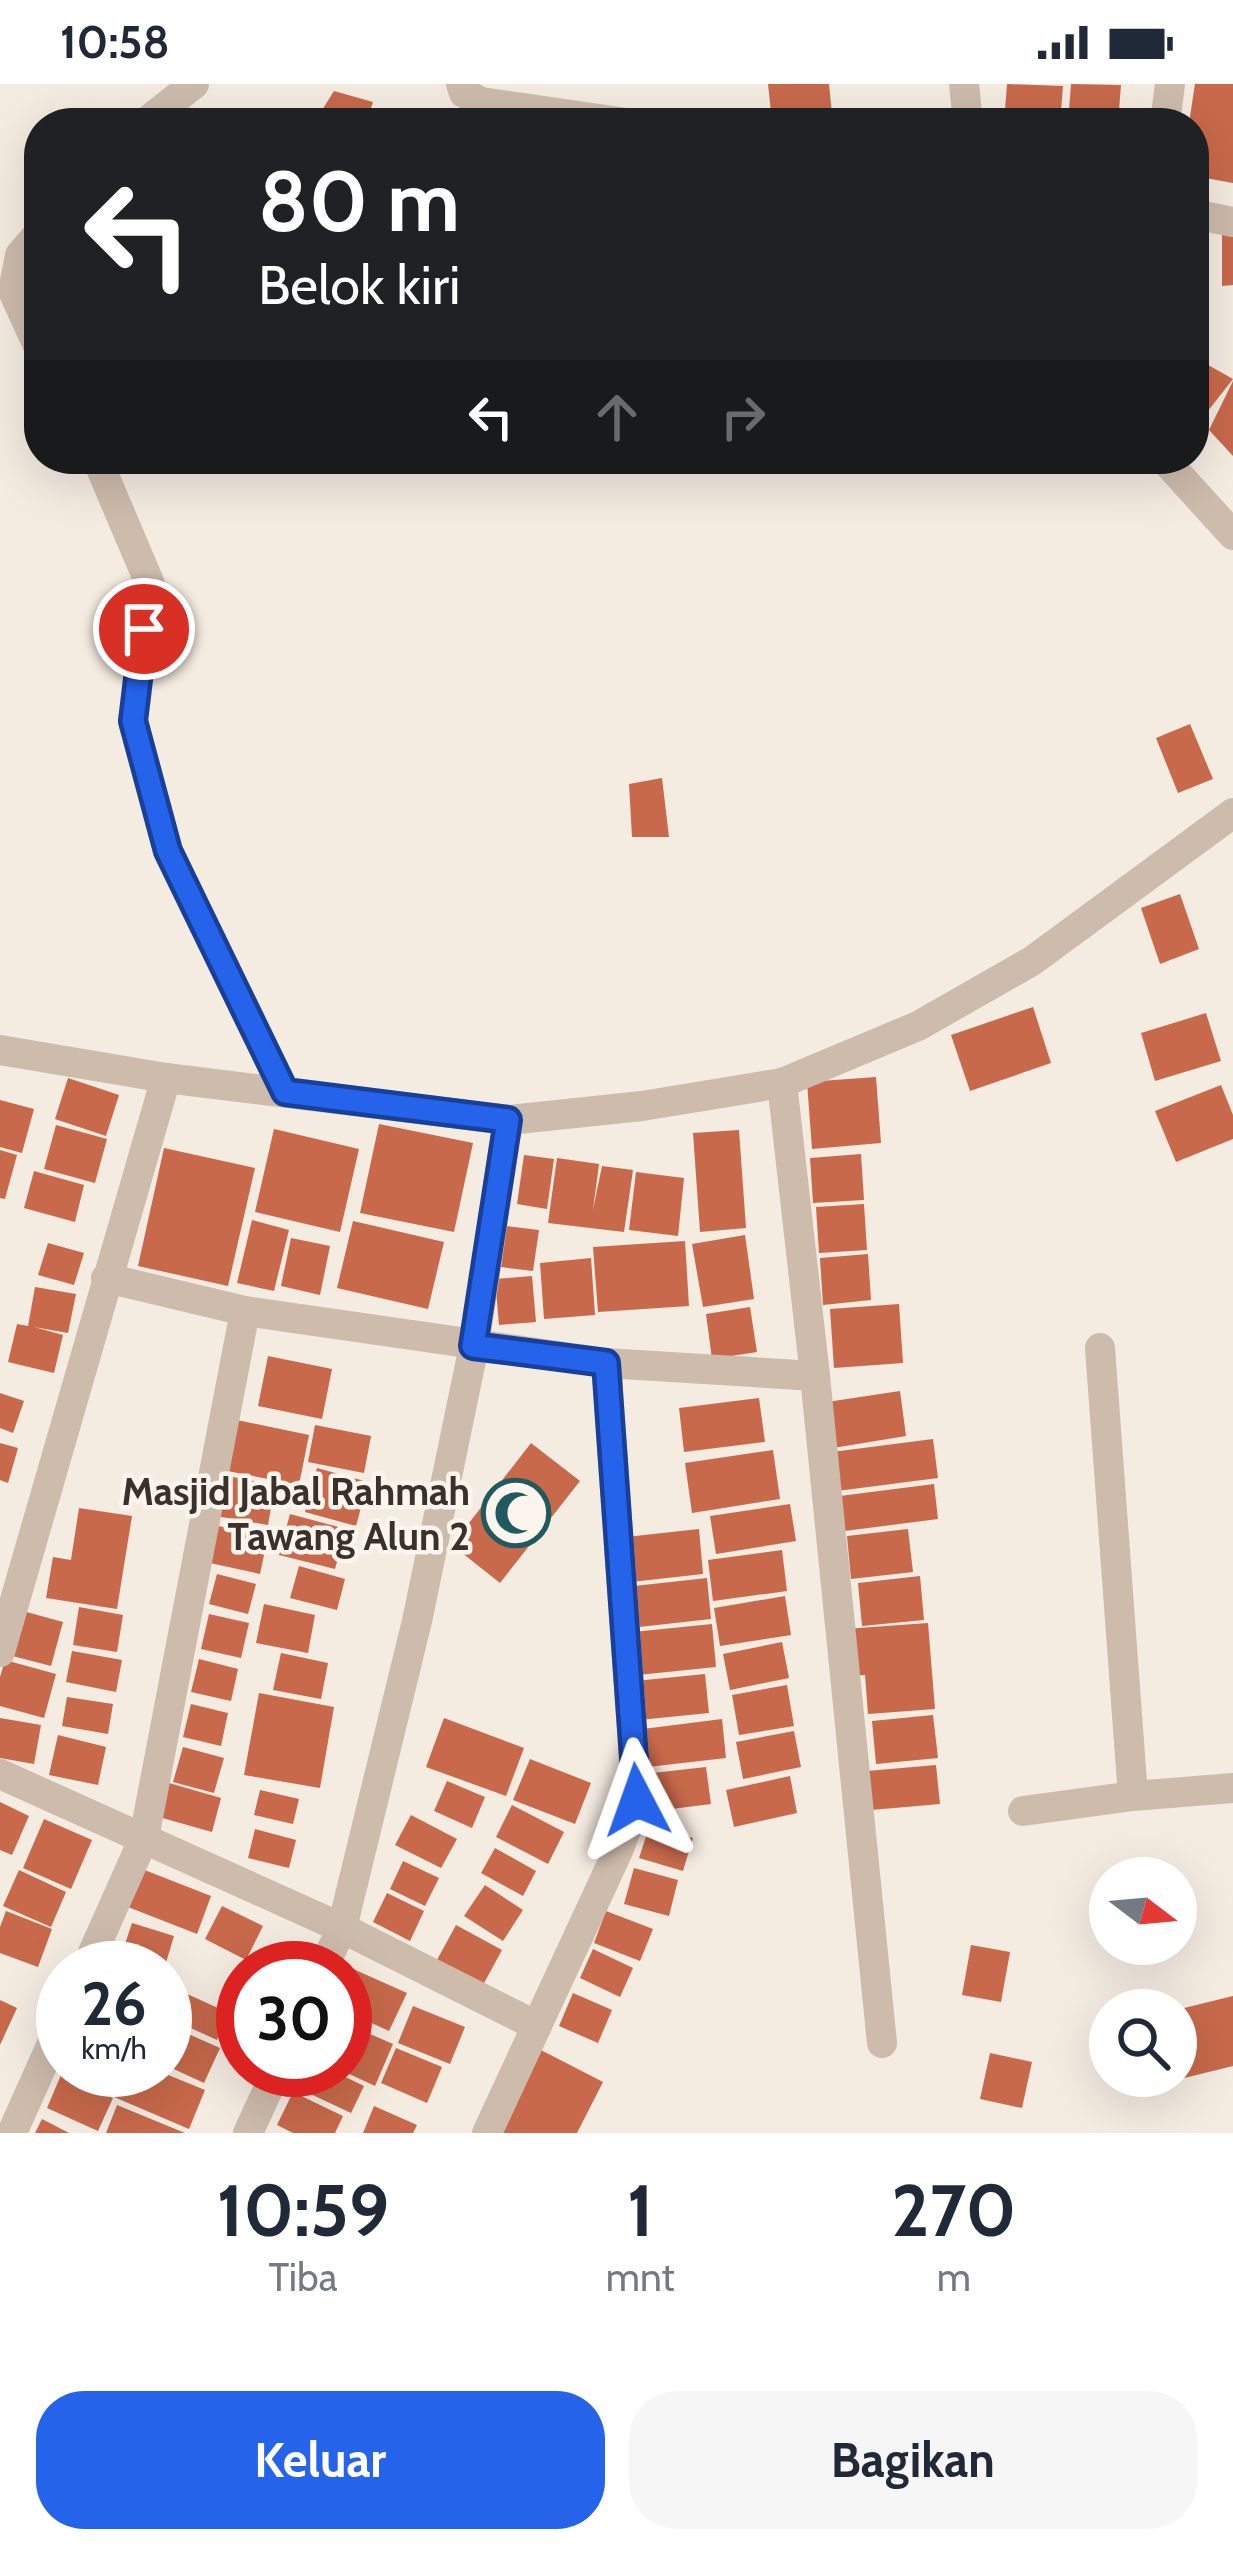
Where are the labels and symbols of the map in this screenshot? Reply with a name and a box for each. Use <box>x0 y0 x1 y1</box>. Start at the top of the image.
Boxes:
pin <box>93 578 195 680</box>
place label: Masjid Jabal Rahmah Tawang Alun 2 <box>121 1467 470 1560</box>
mosque icon: Masjid Jabal Rahmah Tawang Alun 2 <box>481 1478 551 1548</box>
position arrow <box>574 1737 700 1863</box>
north arrow <box>1089 1857 1197 1965</box>
speed limit sign: 30 <box>216 1941 372 2097</box>

